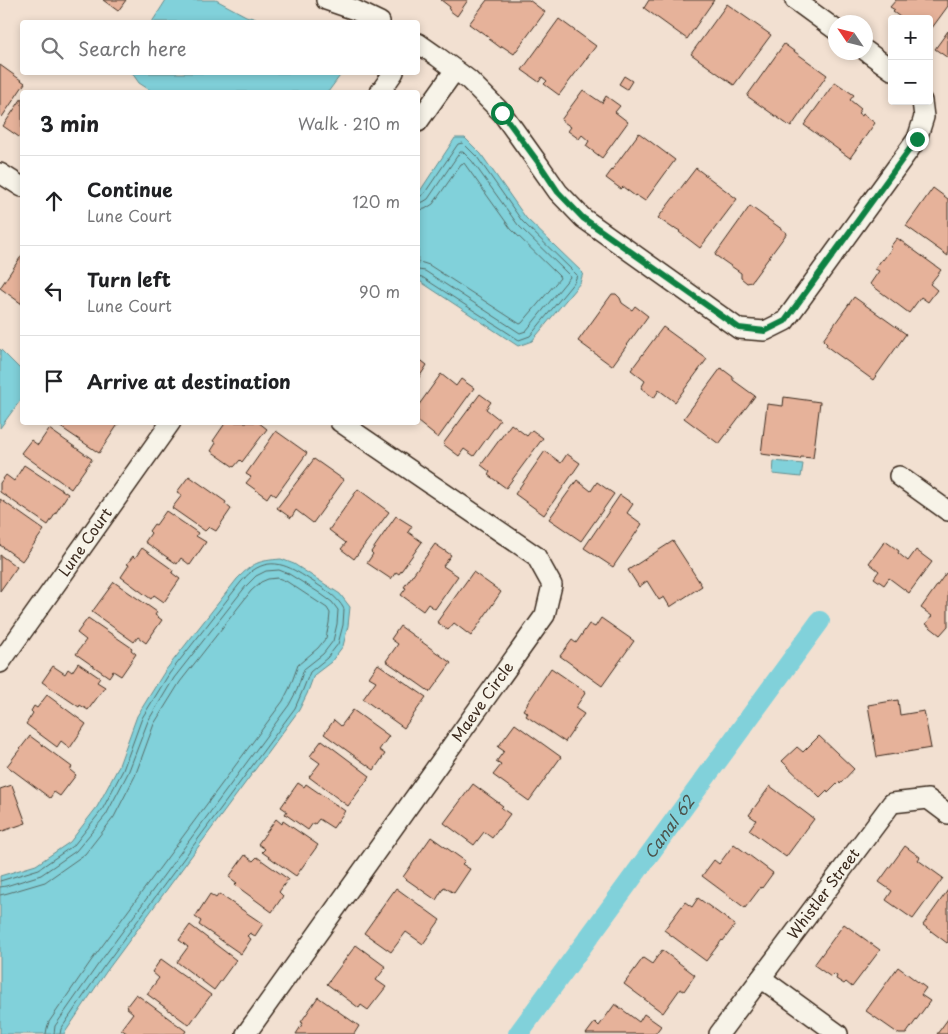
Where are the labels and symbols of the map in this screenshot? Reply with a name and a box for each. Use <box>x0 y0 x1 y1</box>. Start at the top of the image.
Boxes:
north arrow <box>828 15 873 60</box>
route start <box>491 102 514 125</box>
route end <box>906 128 929 151</box>
street label: Lune Court <box>52 502 117 581</box>
street label: Maeve Circle <box>445 656 518 746</box>
water label: Canal 62 <box>637 789 700 863</box>
street label: Whistler Street <box>781 843 864 943</box>

